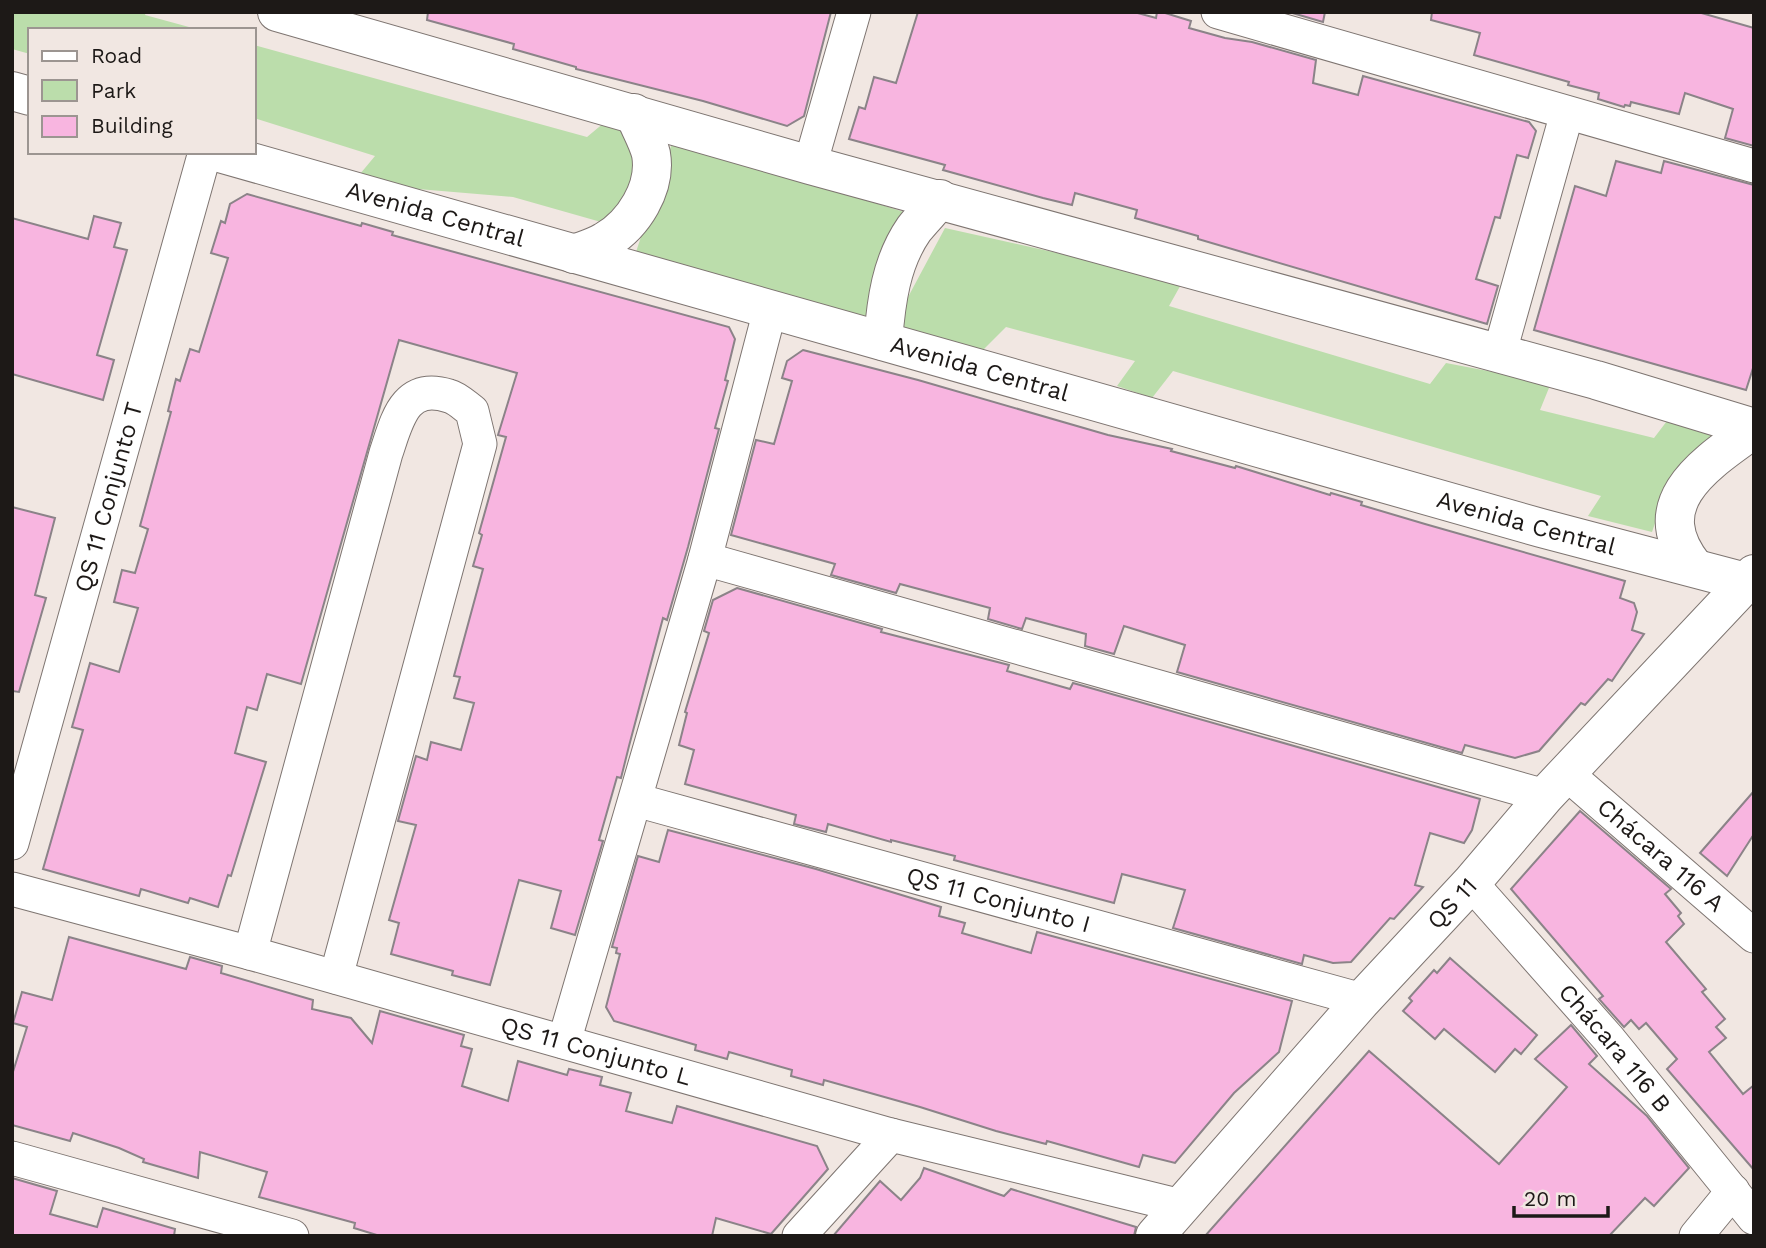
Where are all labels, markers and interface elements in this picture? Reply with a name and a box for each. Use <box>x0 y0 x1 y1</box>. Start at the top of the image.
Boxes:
legend <box>28 28 256 154</box>
text: Road <box>91 43 142 68</box>
text: Park <box>91 78 136 103</box>
text: Building <box>91 113 173 138</box>
street label: Avenida Central <box>343 176 529 253</box>
street label: Avenida Central <box>887 330 1073 408</box>
street label: QS 11 Conjunto T <box>69 399 148 595</box>
street label: Avenida Central <box>1434 485 1620 561</box>
street label: Chácara 116 A <box>1592 793 1730 918</box>
street label: QS 11 Conjunto I <box>903 861 1094 939</box>
street label: QS 11 <box>1421 872 1483 935</box>
street label: Chácara 116 B <box>1553 978 1677 1118</box>
street label: QS 11 Conjunto L <box>497 1011 694 1092</box>
scale bar <box>1514 1174 1608 1218</box>
text: 20 m <box>1524 1186 1576 1211</box>

